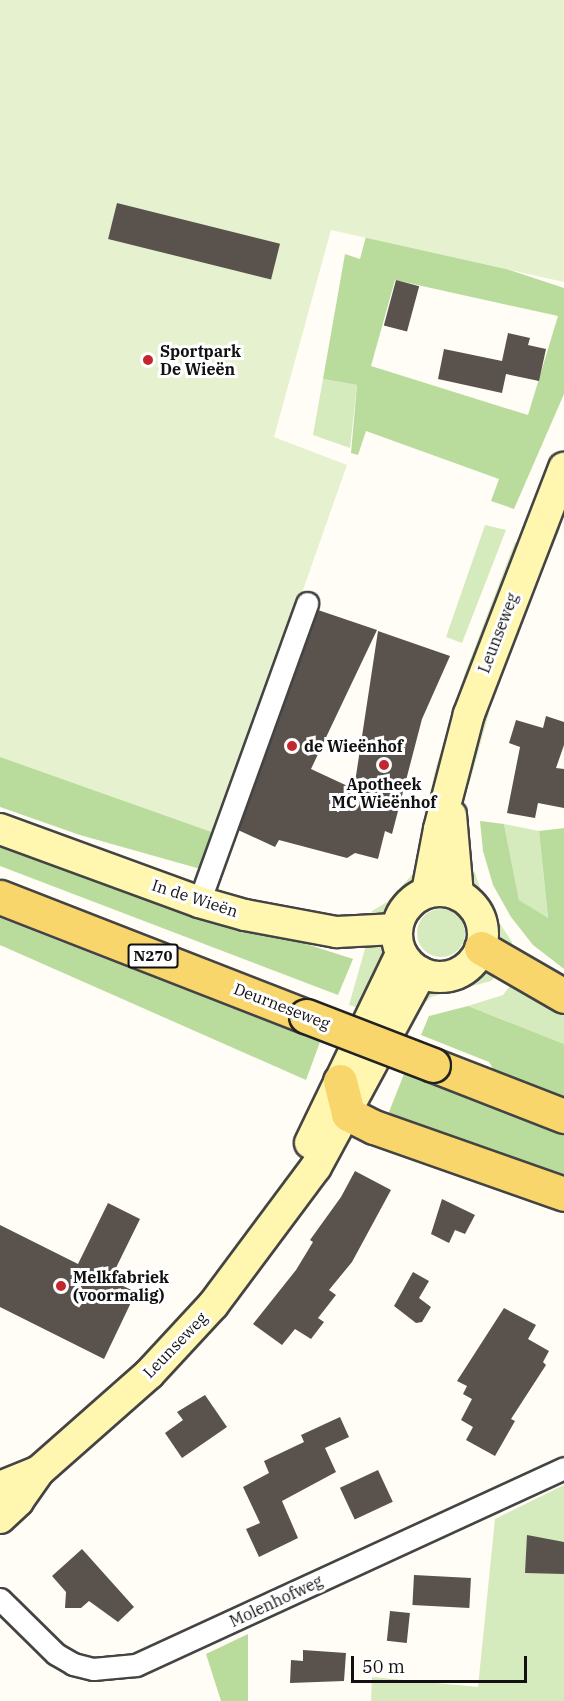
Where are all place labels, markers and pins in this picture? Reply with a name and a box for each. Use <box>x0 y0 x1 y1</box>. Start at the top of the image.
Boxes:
place label: Sportpark De Wieën <box>160 341 241 379</box>
marker: Sportpark De Wieën <box>141 353 155 367</box>
place label: de Wieënhof <box>304 736 403 756</box>
marker: de Wieënhof <box>285 739 299 753</box>
marker: Apotheek MC Wieënhof <box>377 758 391 772</box>
place label: Apotheek MC Wieënhof <box>332 774 436 812</box>
place label: Melkfabriek (voormalig) <box>73 1267 169 1305</box>
marker: Melkfabriek (voormalig) <box>54 1279 68 1293</box>

